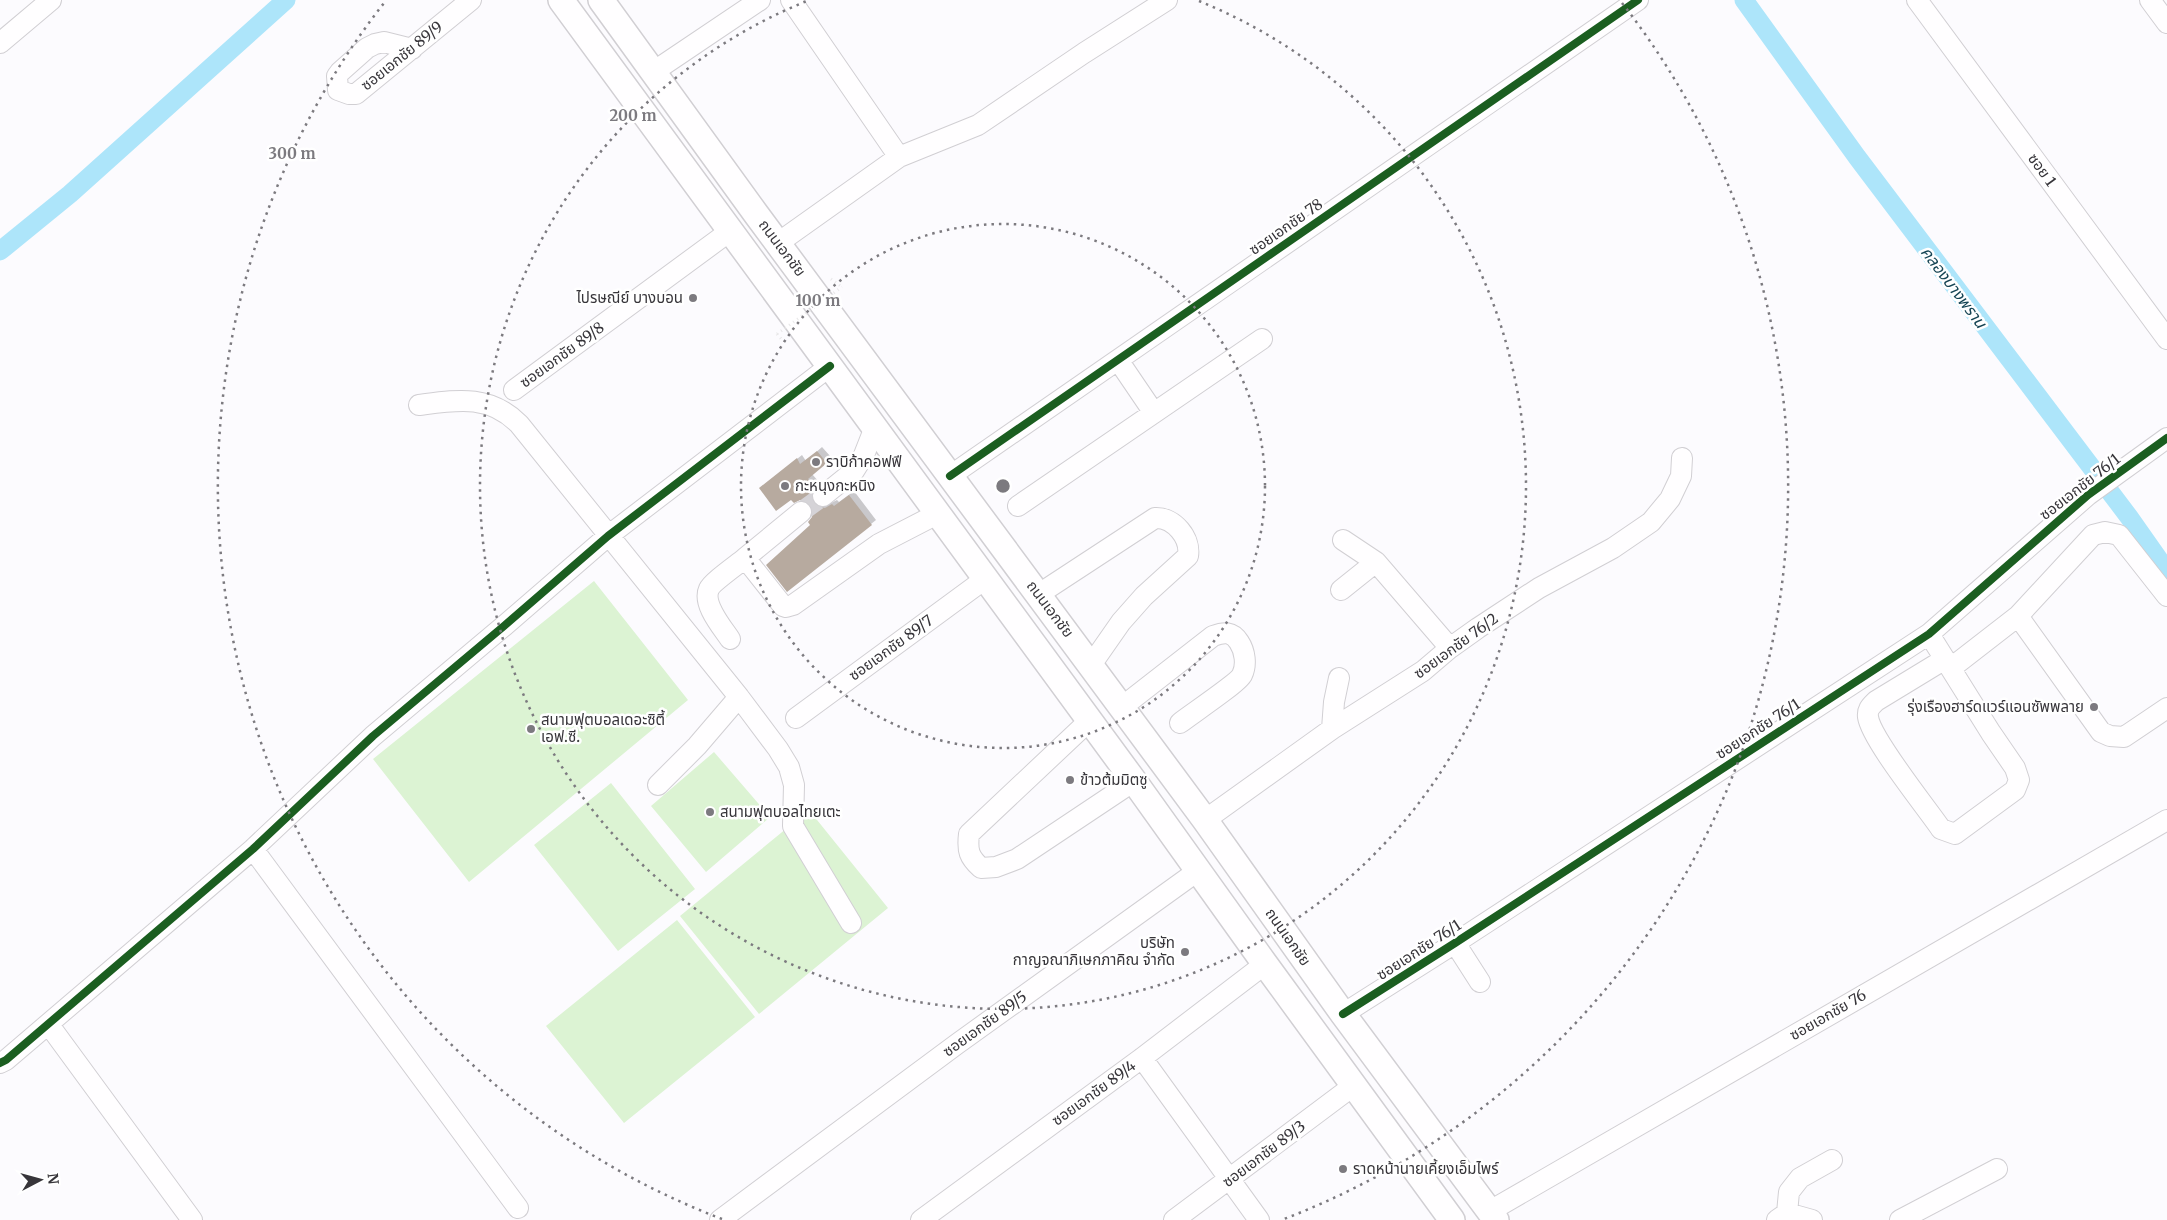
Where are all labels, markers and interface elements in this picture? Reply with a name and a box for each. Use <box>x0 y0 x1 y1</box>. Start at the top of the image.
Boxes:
street label: ซอยเอกชัย 89/9 <box>357 17 446 94</box>
text: 200 m <box>609 106 657 125</box>
text: 300 m <box>268 144 316 163</box>
street label: ซอย 1 <box>2024 149 2061 190</box>
street label: ซอยเอกชัย 78 <box>1245 194 1326 259</box>
street label: ถนนเอกชัย <box>755 215 810 280</box>
water label: คลองบางพราน <box>1917 242 1992 333</box>
place label: ไปรษณีย์ บางบอน <box>575 288 683 307</box>
text: 100 m <box>796 291 840 310</box>
marker: ไปรษณีย์ บางบอน <box>687 292 699 304</box>
street label: ซอยเอกชัย 89/8 <box>516 318 608 391</box>
street label: ซอยเอกชัย 76/1 <box>2036 449 2124 524</box>
place label: ราบิก้าคอฟฟี <box>826 452 902 471</box>
marker: ราบิก้าคอฟฟี <box>810 456 822 468</box>
place label: กะหนุงกะหนิง <box>795 476 875 495</box>
centre of rings <box>994 477 1012 495</box>
marker: กะหนุงกะหนิง <box>779 480 791 492</box>
street label: ถนนเอกชัย <box>1023 576 1078 641</box>
street label: ซอยเอกชัย 76/2 <box>1410 609 1502 682</box>
street label: ซอยเอกชัย 89/7 <box>845 610 937 685</box>
street label: ซอยเอกชัย 76/1 <box>1712 694 1804 763</box>
place label: รุ่งเรืองฮาร์ดแวร์แอนซัพพลาย <box>1907 697 2084 716</box>
marker: รุ่งเรืองฮาร์ดแวร์แอนซัพพลาย <box>2088 701 2100 713</box>
place label: สนามฟุตบอลเดอะซิตี้ เอฟ.ซี. <box>541 709 665 746</box>
marker: สนามฟุตบอลเดอะซิตี้ เอฟ.ซี. <box>525 723 537 735</box>
place label: ข้าวต้มมิตซู <box>1080 770 1148 789</box>
marker: ข้าวต้มมิตซู <box>1064 774 1076 786</box>
place label: สนามฟุตบอลไทยเตะ <box>720 802 841 821</box>
marker: สนามฟุตบอลไทยเตะ <box>704 806 716 818</box>
street label: ถนนเอกชัย <box>1262 904 1315 969</box>
street label: ซอยเอกชัย 76/1 <box>1373 915 1465 984</box>
place label: บริษัท กาญจณาภิเษกภาคิณ จำกัด <box>1013 933 1175 969</box>
marker: บริษัท กาญจณาภิเษกภาคิณ จำกัด <box>1179 946 1191 958</box>
street label: ซอยเอกชัย 76 <box>1786 985 1869 1044</box>
street label: ซอยเอกชัย 89/5 <box>939 987 1030 1060</box>
street label: ซอยเอกชัย 89/4 <box>1048 1056 1139 1129</box>
street label: ซอยเอกชัย 89/3 <box>1218 1116 1309 1191</box>
north arrow <box>15 1155 65 1205</box>
place label: ราดหน้านายเคี้ยงเอ็มไพร์ <box>1353 1158 1499 1178</box>
marker: ราดหน้านายเคี้ยงเอ็มไพร์ <box>1337 1163 1349 1175</box>
text: N <box>43 1172 62 1185</box>

